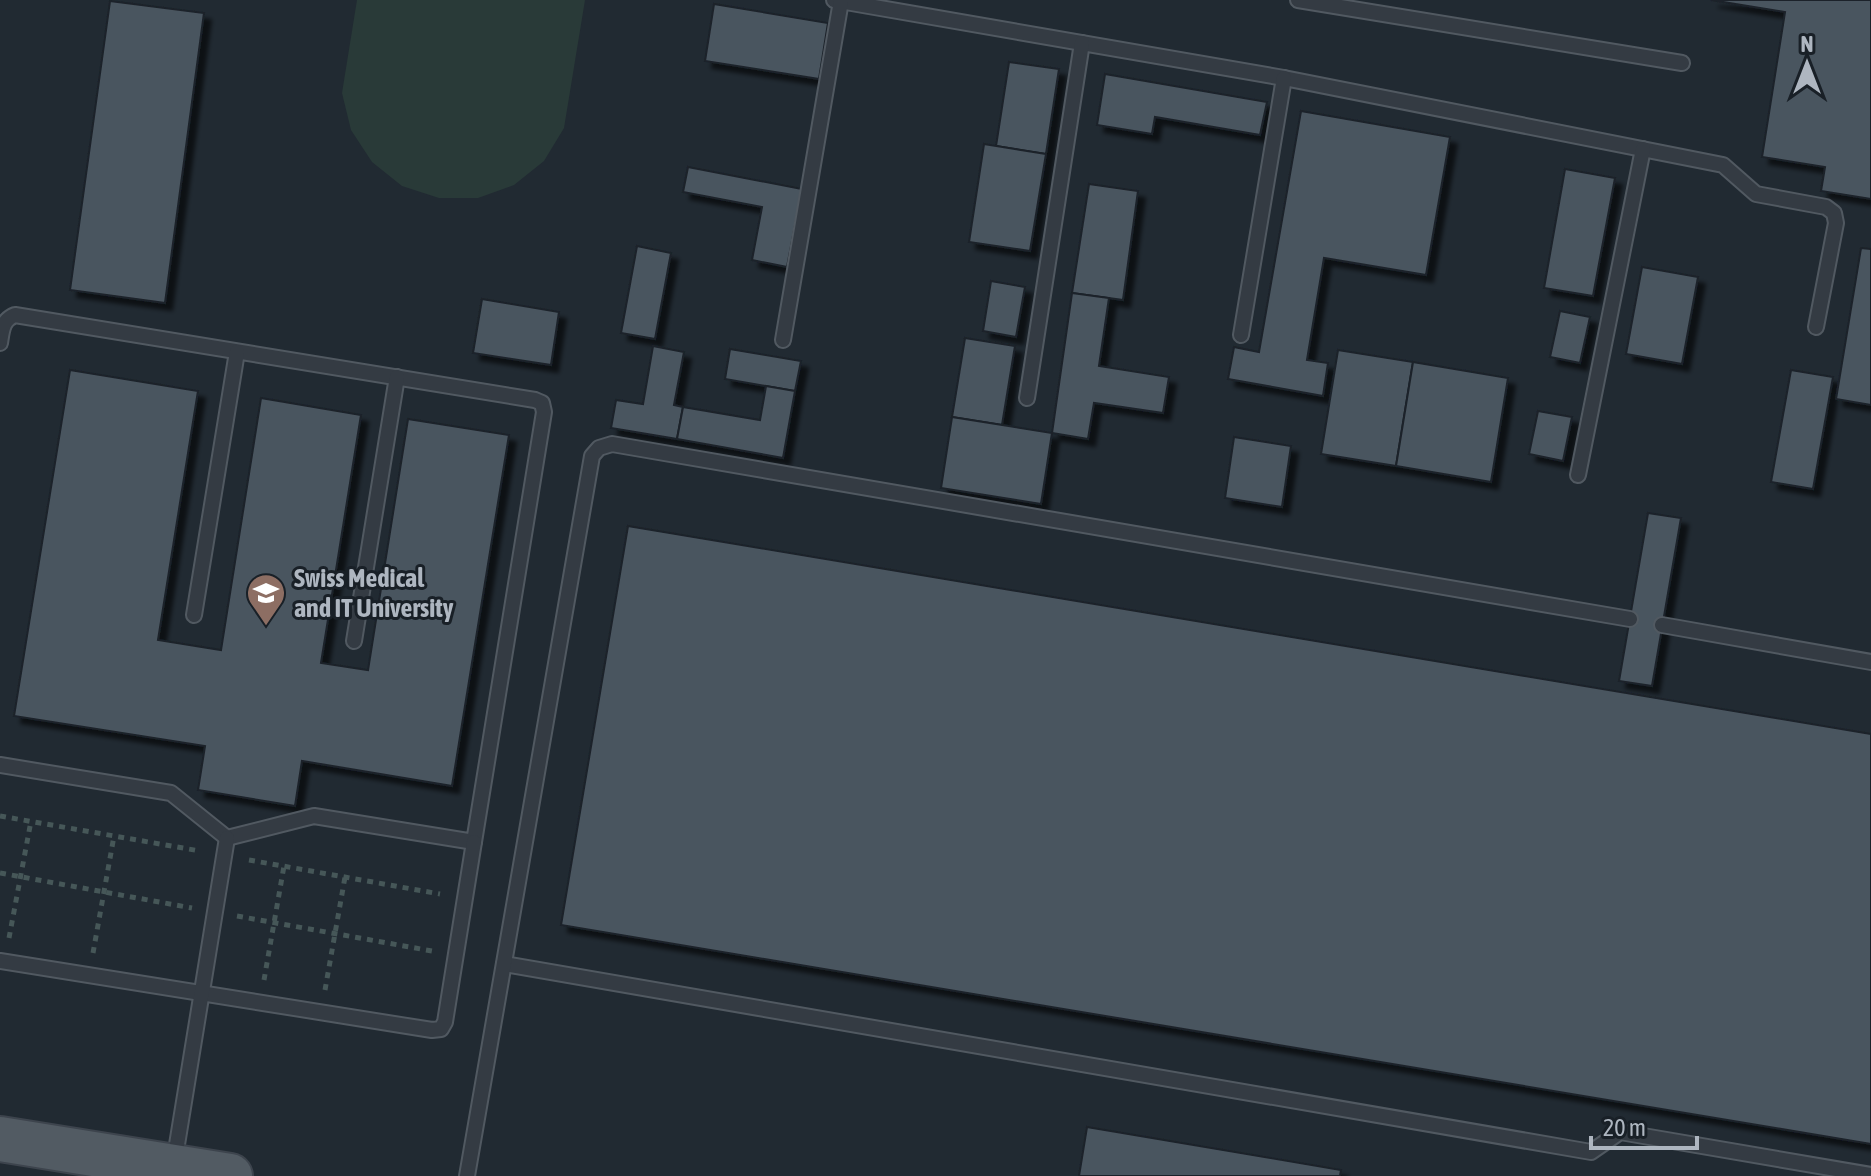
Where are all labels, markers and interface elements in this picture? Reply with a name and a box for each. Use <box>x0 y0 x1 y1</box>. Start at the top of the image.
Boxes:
north arrow <box>1767 24 1847 104</box>
text: N <box>1801 31 1813 57</box>
place label: Swiss Medical and IT University <box>294 563 454 623</box>
school or university icon: Swiss Medical and IT University <box>245 572 287 627</box>
scale bar <box>1591 1100 1697 1150</box>
text: 20 m <box>1603 1114 1646 1141</box>

